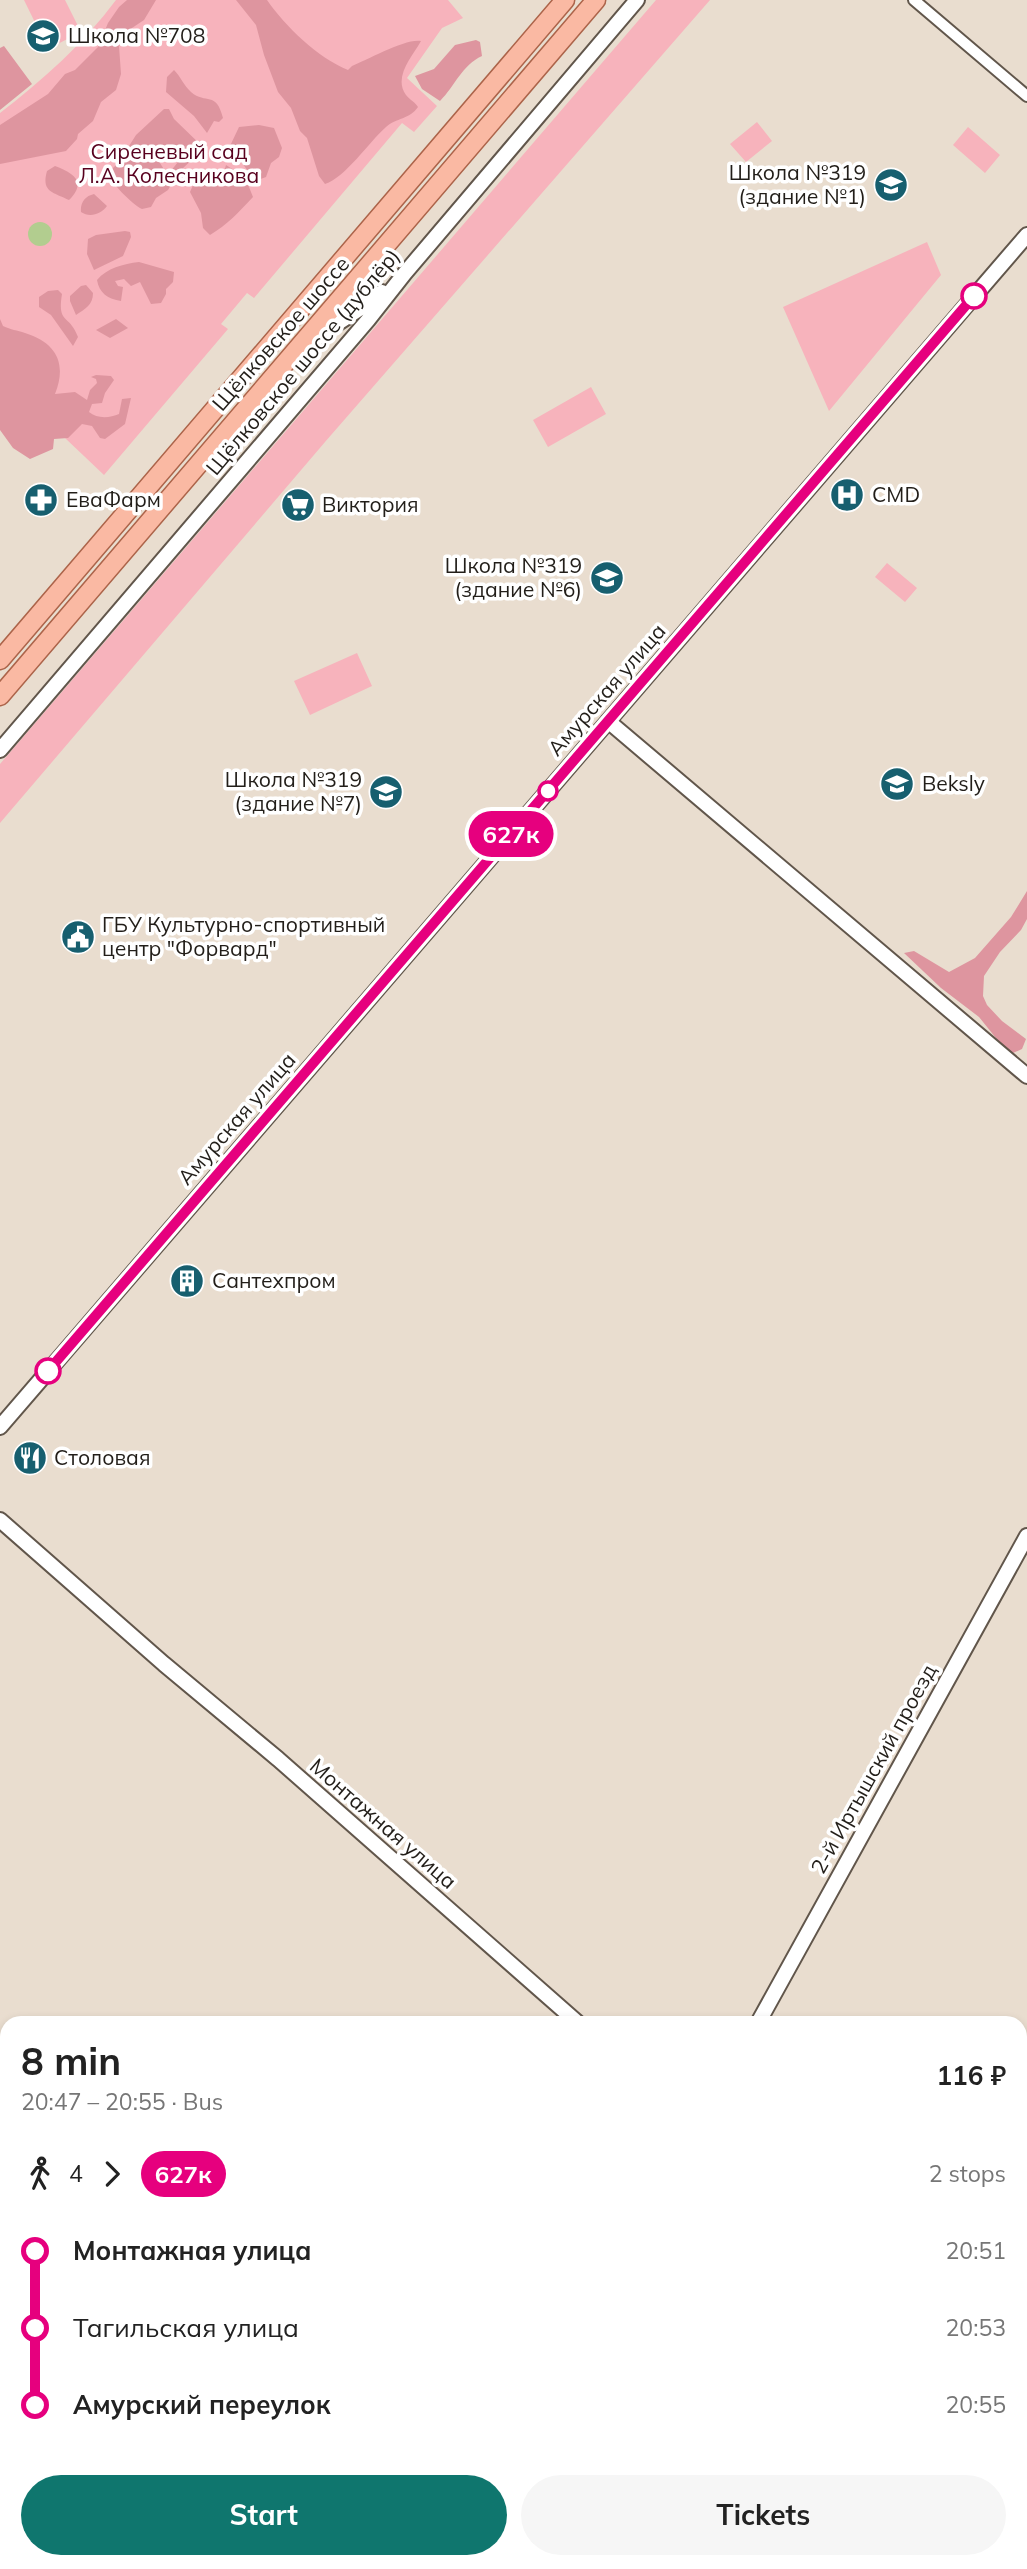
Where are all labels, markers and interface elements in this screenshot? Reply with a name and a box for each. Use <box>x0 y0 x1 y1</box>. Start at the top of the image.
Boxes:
school or university icon: Школа №708 <box>24 17 62 55</box>
place label: Школа №708 <box>68 22 205 48</box>
park label: Сиреневый сад Л.А. Колесникова <box>79 138 259 188</box>
place label: Школа №319 (здание №1) <box>729 159 866 209</box>
school or university icon: Школа №319 (здание №1) <box>872 166 910 204</box>
street label: Щёлковское шоссе (дублёр) <box>200 243 405 480</box>
street label: Щёлковское шоссе <box>206 251 354 416</box>
unlabelled marker <box>961 283 987 309</box>
hospital icon: CMD <box>828 476 866 514</box>
pharmacy icon: ЕваФарм <box>22 481 60 519</box>
place label: CMD <box>872 481 920 507</box>
place label: ЕваФарм <box>66 486 161 512</box>
supermarket icon: Виктория <box>279 486 317 524</box>
place label: Виктория <box>322 491 419 517</box>
place label: Школа №319 (здание №6) <box>445 552 582 602</box>
school or university icon: Школа №319 (здание №6) <box>588 559 626 597</box>
street label: Амурская улица <box>542 618 671 761</box>
school or university icon: Beksly <box>878 765 916 803</box>
place label: Школа №319 (здание №7) <box>225 766 362 816</box>
place label: Beksly <box>922 770 985 796</box>
school or university icon: Школа №319 (здание №7) <box>367 773 405 811</box>
unlabelled marker <box>538 781 558 801</box>
line badge: 627к <box>462 811 560 857</box>
text: 627к <box>483 819 539 849</box>
place label: ГБУ Культурно-спортивный центр "Форвард" <box>102 911 385 961</box>
public building icon: ГБУ Культурно-спортивный центр "Форвард" <box>59 918 97 956</box>
street label: Амурская улица <box>172 1047 301 1190</box>
building icon: Сантехпром <box>168 1262 206 1300</box>
place label: Сантехпром <box>212 1267 336 1293</box>
unlabelled marker <box>35 1358 61 1384</box>
restaurant icon: Столовая <box>11 1439 49 1477</box>
place label: Столовая <box>54 1444 150 1470</box>
street label: 2-й Иртышский проезд <box>805 1659 942 1878</box>
street label: Монтажная улица <box>305 1753 462 1894</box>
text: 8 min <box>21 2037 121 2085</box>
text: 116 ₽ <box>936 2059 1006 2092</box>
text: 20:47 – 20:55 · Bus <box>21 2087 223 2116</box>
icon: walk <box>21 2155 59 2193</box>
icon: forward <box>93 2155 131 2193</box>
text: 4 <box>69 2159 83 2188</box>
text: 627к <box>155 2159 212 2189</box>
text: 2 stops <box>929 2159 1006 2188</box>
text: Монтажная улица <box>73 2234 312 2267</box>
text: 20:51 <box>946 2236 1006 2265</box>
text: Тагильская улица <box>73 2311 299 2344</box>
text: 20:53 <box>946 2313 1006 2342</box>
text: Амурский переулок <box>73 2388 331 2421</box>
text: 20:55 <box>946 2390 1006 2419</box>
button: Start <box>21 2475 507 2555</box>
button: Tickets <box>521 2475 1006 2555</box>

